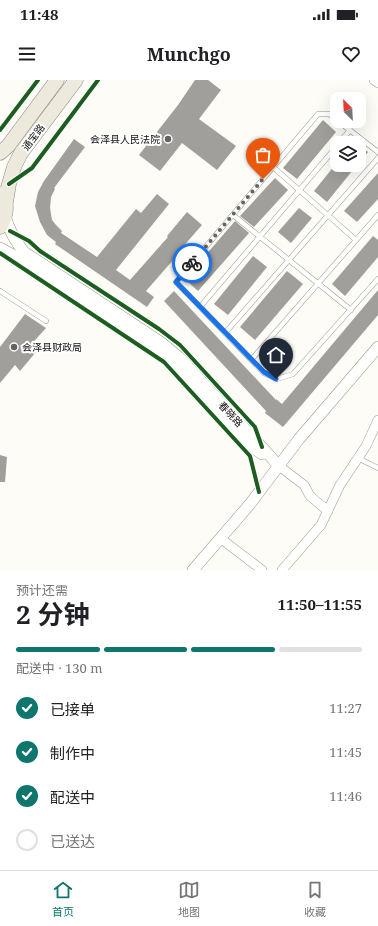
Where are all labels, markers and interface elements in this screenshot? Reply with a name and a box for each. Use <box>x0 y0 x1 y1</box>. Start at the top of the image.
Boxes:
text: 11:48 <box>20 4 58 24</box>
text: Munchgo <box>147 42 231 66</box>
icon: menu <box>16 43 38 65</box>
icon: heart <box>340 43 362 65</box>
north arrow <box>330 92 366 128</box>
map controls <box>330 92 366 172</box>
street label: 通宝路 <box>18 121 48 153</box>
place label: 会泽县人民法院 <box>90 132 160 146</box>
marker: 会泽县人民法院 <box>163 134 173 144</box>
button: layers <box>330 136 366 172</box>
pin <box>246 138 280 179</box>
icon: bag <box>252 144 274 166</box>
courier <box>172 243 212 283</box>
icon: bike <box>181 252 203 274</box>
pin <box>259 338 293 379</box>
place label: 会泽县财政局 <box>22 340 82 354</box>
marker: 会泽县财政局 <box>9 342 19 352</box>
icon: home <box>265 344 287 366</box>
street label: 春晓路 <box>216 398 246 430</box>
text: 预计还需 <box>16 581 68 599</box>
text: 11:50–11:55 <box>278 594 362 614</box>
text: 2 分钟 <box>16 596 89 632</box>
text: 配送中 · 130 m <box>16 659 102 677</box>
icon: check <box>16 697 38 719</box>
text: 已接单 <box>50 699 95 719</box>
text: 11:27 <box>329 699 362 717</box>
icon: check <box>16 741 38 763</box>
text: 制作中 <box>50 743 95 763</box>
text: 11:45 <box>329 743 362 761</box>
icon: check <box>16 785 38 807</box>
text: 配送中 <box>50 787 95 807</box>
text: 11:46 <box>329 787 362 805</box>
text: 已送达 <box>50 831 95 851</box>
tab: 首页 <box>52 879 74 919</box>
tab: 地图 <box>178 879 200 919</box>
tab: 收藏 <box>304 879 326 919</box>

